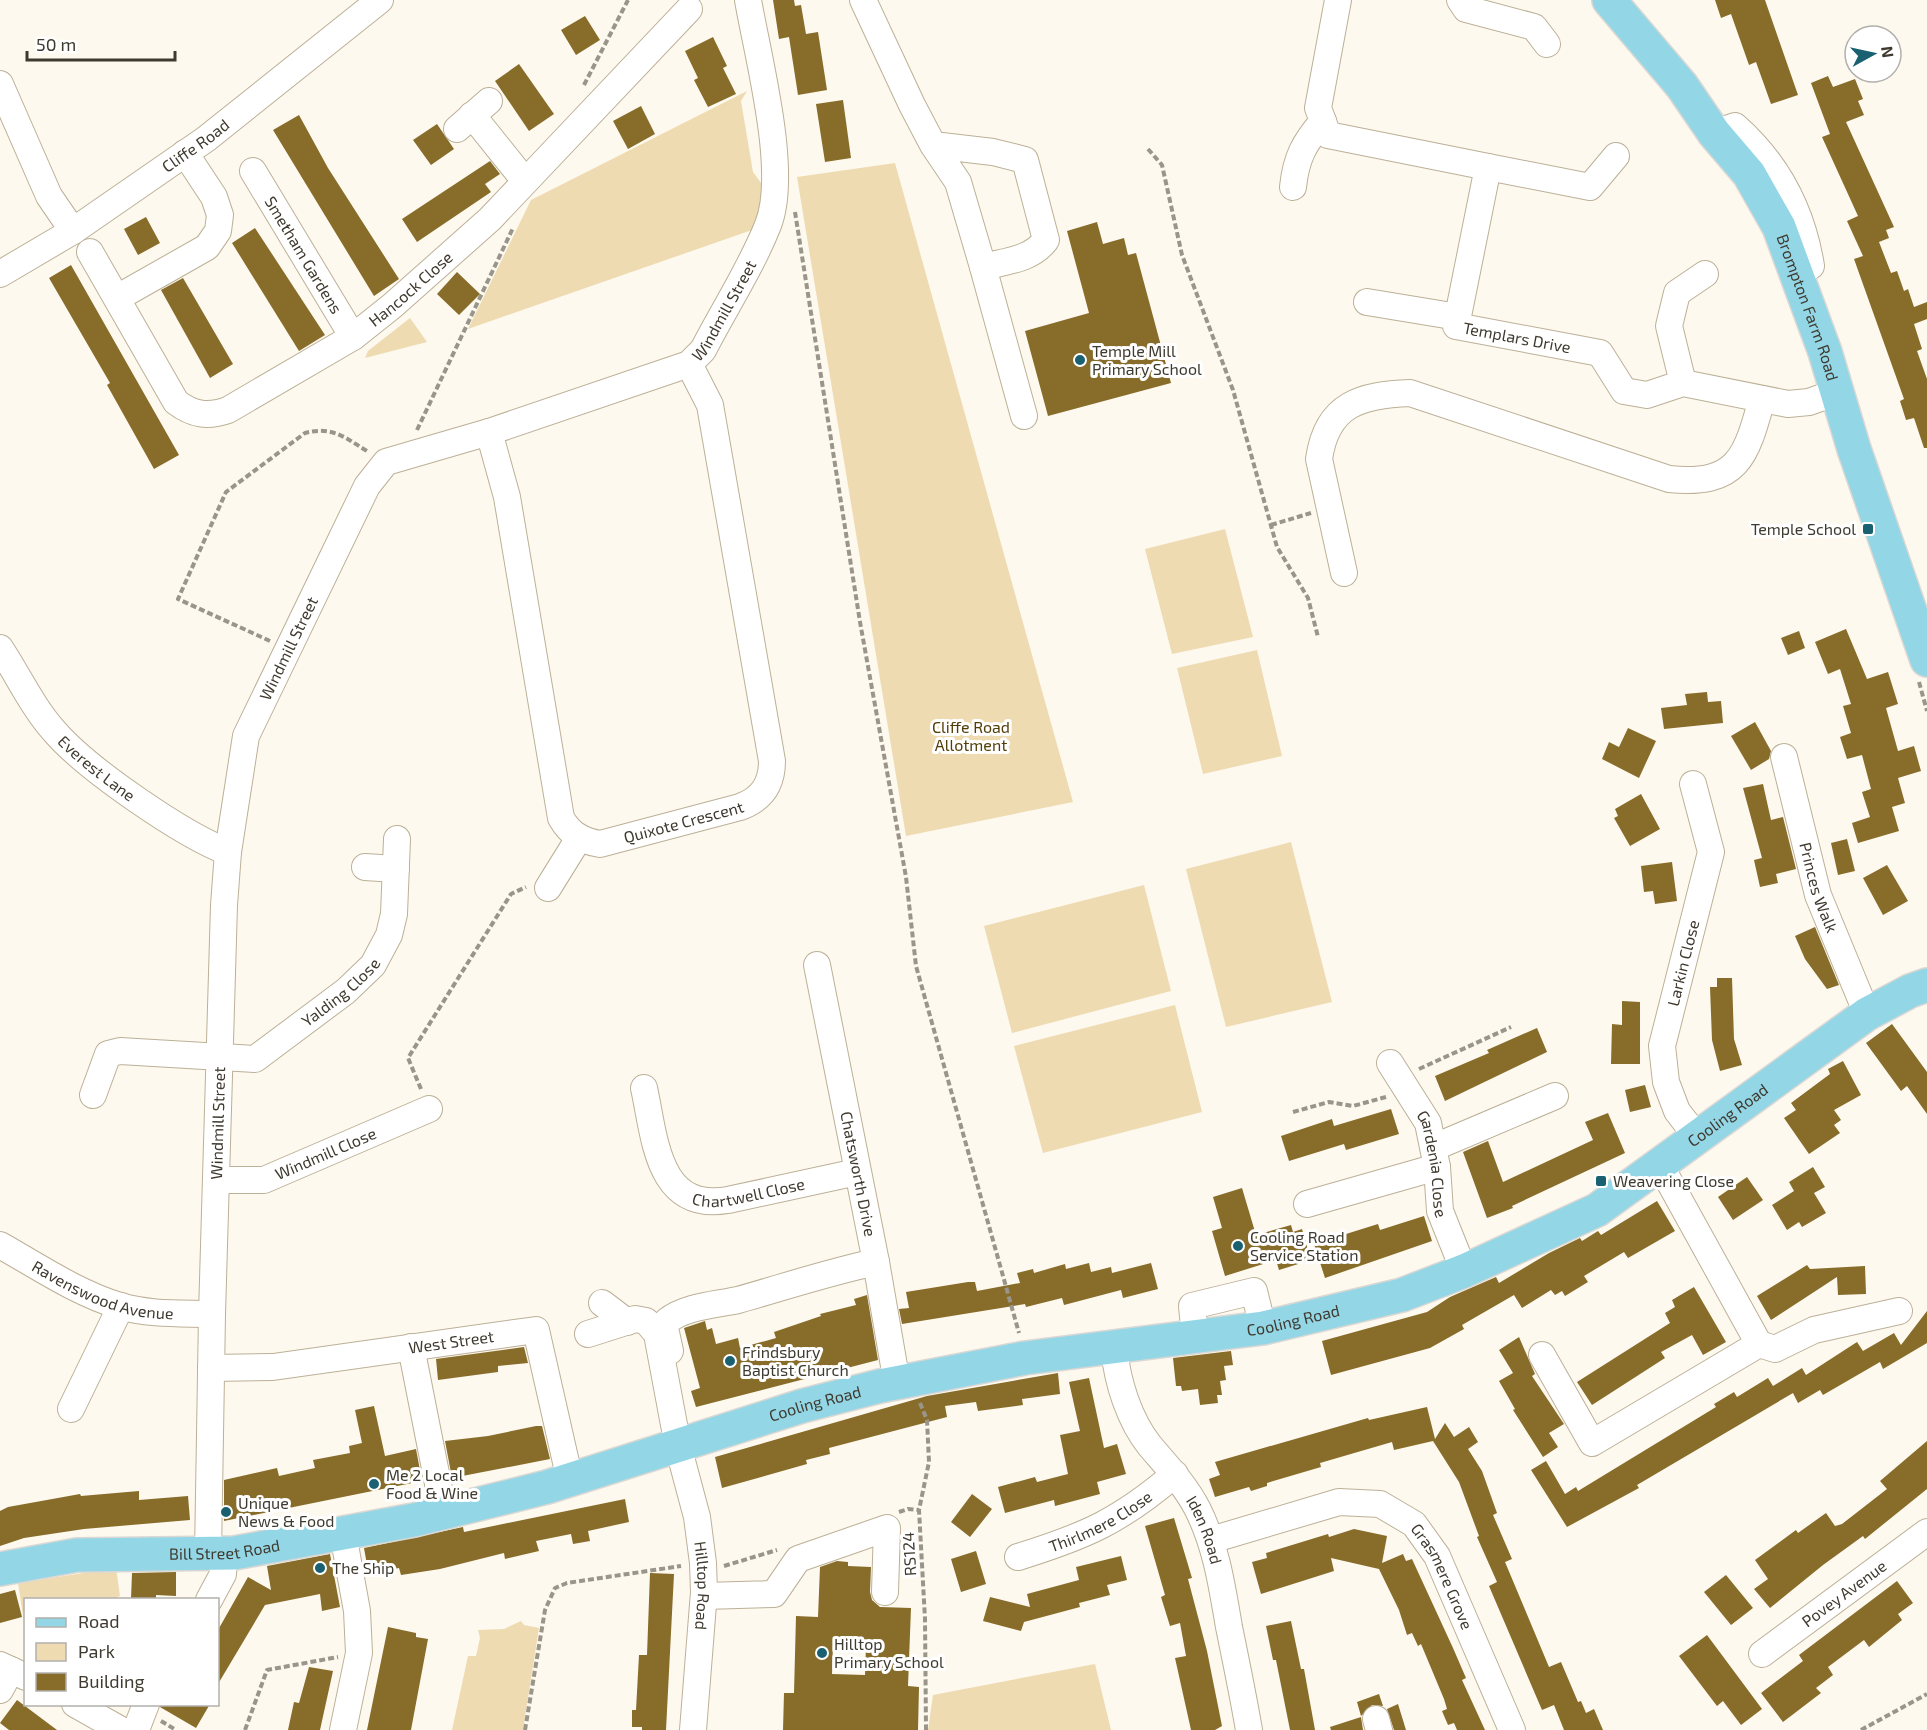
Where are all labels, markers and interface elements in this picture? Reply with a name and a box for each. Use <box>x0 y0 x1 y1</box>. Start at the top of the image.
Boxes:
scale bar <box>27 24 176 62</box>
north arrow <box>1843 24 1903 84</box>
text: 50 m <box>36 33 76 55</box>
text: N <box>1878 45 1899 59</box>
street label: Cliffe Road <box>158 115 232 176</box>
street label: Smetham Gardens <box>261 193 347 317</box>
street label: Brompton Farm Road <box>1773 231 1843 383</box>
street label: Hancock Close <box>365 247 456 330</box>
street label: Windmill Street <box>688 257 759 365</box>
street label: Templars Drive <box>1462 318 1572 356</box>
place label: Temple Mill Primary School <box>1092 341 1202 378</box>
marker: Temple Mill Primary School <box>1073 353 1087 367</box>
place label: Temple School <box>1751 519 1856 538</box>
marker: Temple School <box>1861 522 1875 536</box>
street label: Windmill Street <box>255 593 321 703</box>
park label: Cliffe Road Allotment <box>932 717 1010 754</box>
street label: Everest Lane <box>54 731 139 805</box>
street label: Quixote Crescent <box>621 797 746 847</box>
street label: Princes Walk <box>1796 840 1842 935</box>
street label: Larkin Close <box>1663 918 1702 1008</box>
street label: Yalding Close <box>297 955 384 1030</box>
street label: Windmill Street <box>206 1066 228 1180</box>
street label: Cooling Road <box>1683 1079 1771 1150</box>
street label: Gardenia Close <box>1413 1107 1452 1220</box>
street label: Chatsworth Drive <box>837 1110 881 1238</box>
street label: Windmill Close <box>272 1123 379 1183</box>
place label: Weavering Close <box>1613 1171 1734 1190</box>
street label: Chartwell Close <box>690 1174 806 1210</box>
marker: Weavering Close <box>1594 1174 1608 1188</box>
place label: Cooling Road Service Station <box>1250 1227 1359 1264</box>
marker: Cooling Road Service Station <box>1231 1239 1245 1253</box>
street label: Ravenswood Avenue <box>29 1256 174 1322</box>
street label: Cooling Road <box>1246 1300 1341 1339</box>
street label: West Street <box>407 1326 495 1357</box>
place label: Frindsbury Baptist Church <box>742 1342 849 1379</box>
marker: Frindsbury Baptist Church <box>723 1354 737 1368</box>
street label: Cooling Road <box>766 1381 863 1425</box>
place label: Me 2 Local Food & Wine <box>386 1465 478 1502</box>
marker: Me 2 Local Food & Wine <box>367 1477 381 1491</box>
street label: Thirlmere Close <box>1046 1486 1155 1555</box>
street label: Iden Road <box>1183 1492 1227 1566</box>
place label: Unique News & Food <box>238 1493 334 1530</box>
marker: Unique News & Food <box>219 1505 233 1519</box>
street label: Grasmere Grove <box>1408 1519 1477 1632</box>
street label: RS124 <box>898 1531 919 1577</box>
street label: Bill Street Road <box>169 1535 281 1563</box>
street label: Hilltop Road <box>691 1540 714 1631</box>
street label: Povey Avenue <box>1798 1556 1890 1630</box>
place label: The Ship <box>332 1558 394 1577</box>
marker: The Ship <box>313 1561 327 1575</box>
legend <box>24 1598 219 1706</box>
text: Road <box>78 1610 119 1632</box>
place label: Hilltop Primary School <box>834 1634 944 1671</box>
text: Park <box>78 1640 115 1662</box>
marker: Hilltop Primary School <box>815 1646 829 1660</box>
text: Building <box>78 1670 145 1692</box>

